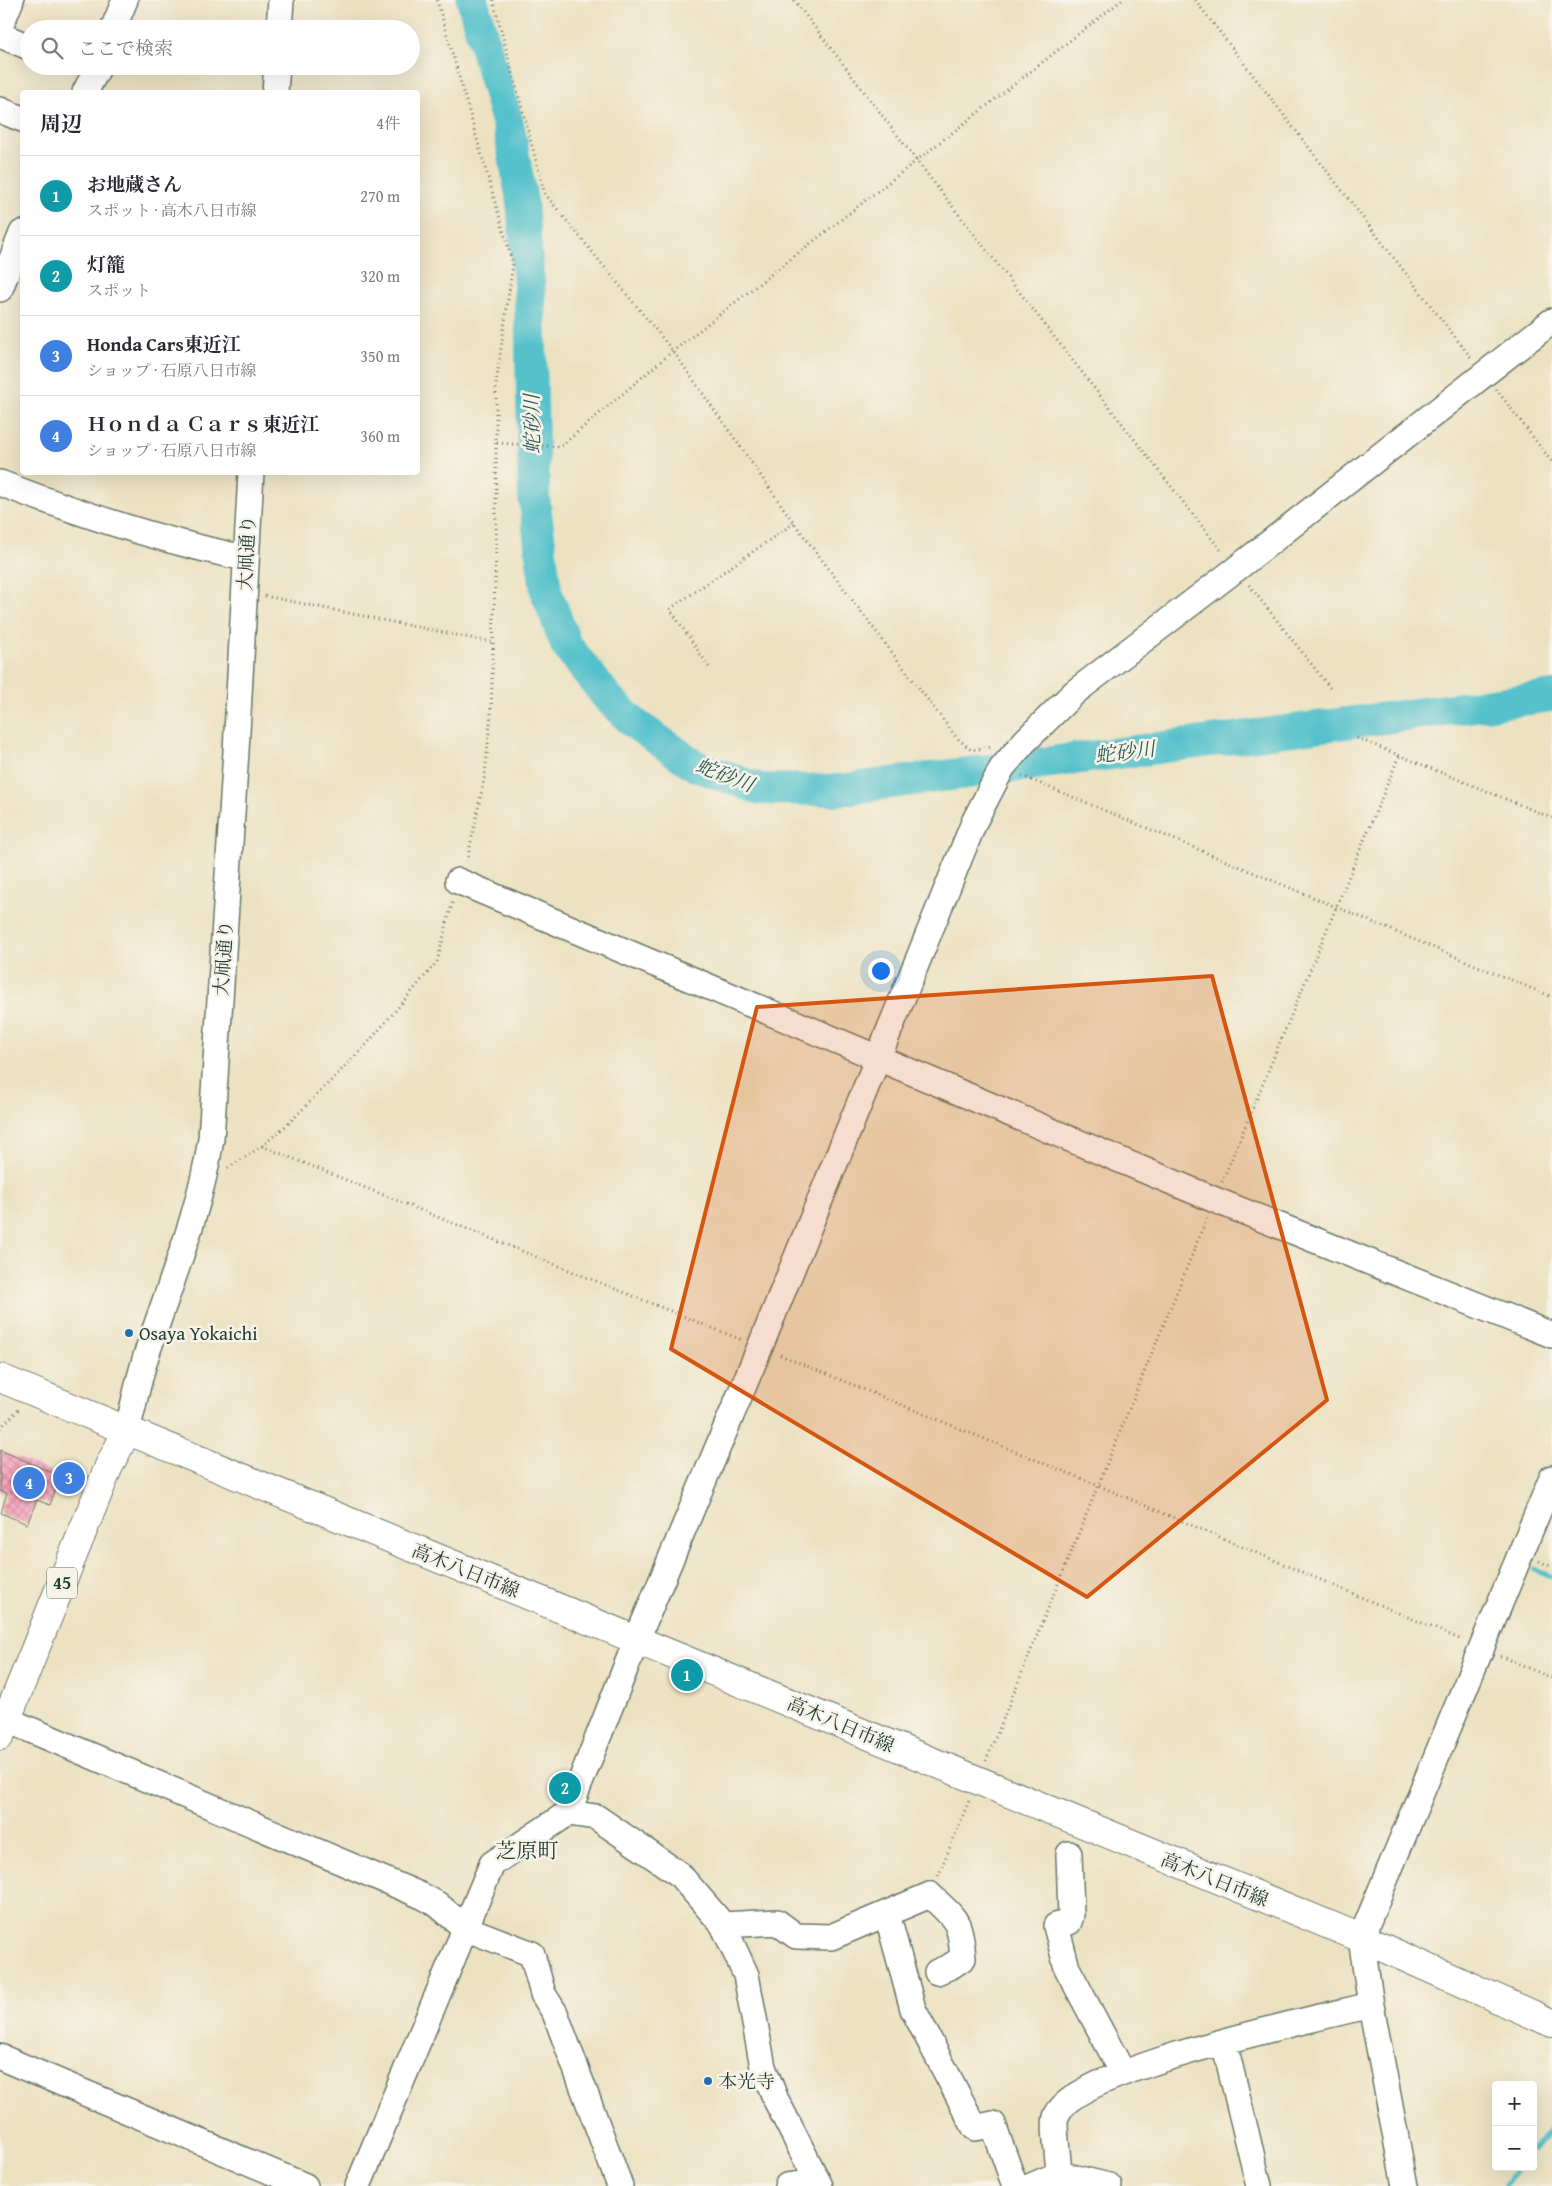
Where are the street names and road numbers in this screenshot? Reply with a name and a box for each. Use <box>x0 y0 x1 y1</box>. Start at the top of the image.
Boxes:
street label: 大凧通り <box>230 514 262 592</box>
street label: 大凧通り <box>206 919 240 997</box>
street label: 高木八日市線 <box>408 1536 524 1604</box>
road number: 45 <box>47 1568 77 1599</box>
street label: 高木八日市線 <box>783 1689 899 1759</box>
street label: 高木八日市線 <box>1157 1845 1273 1913</box>

